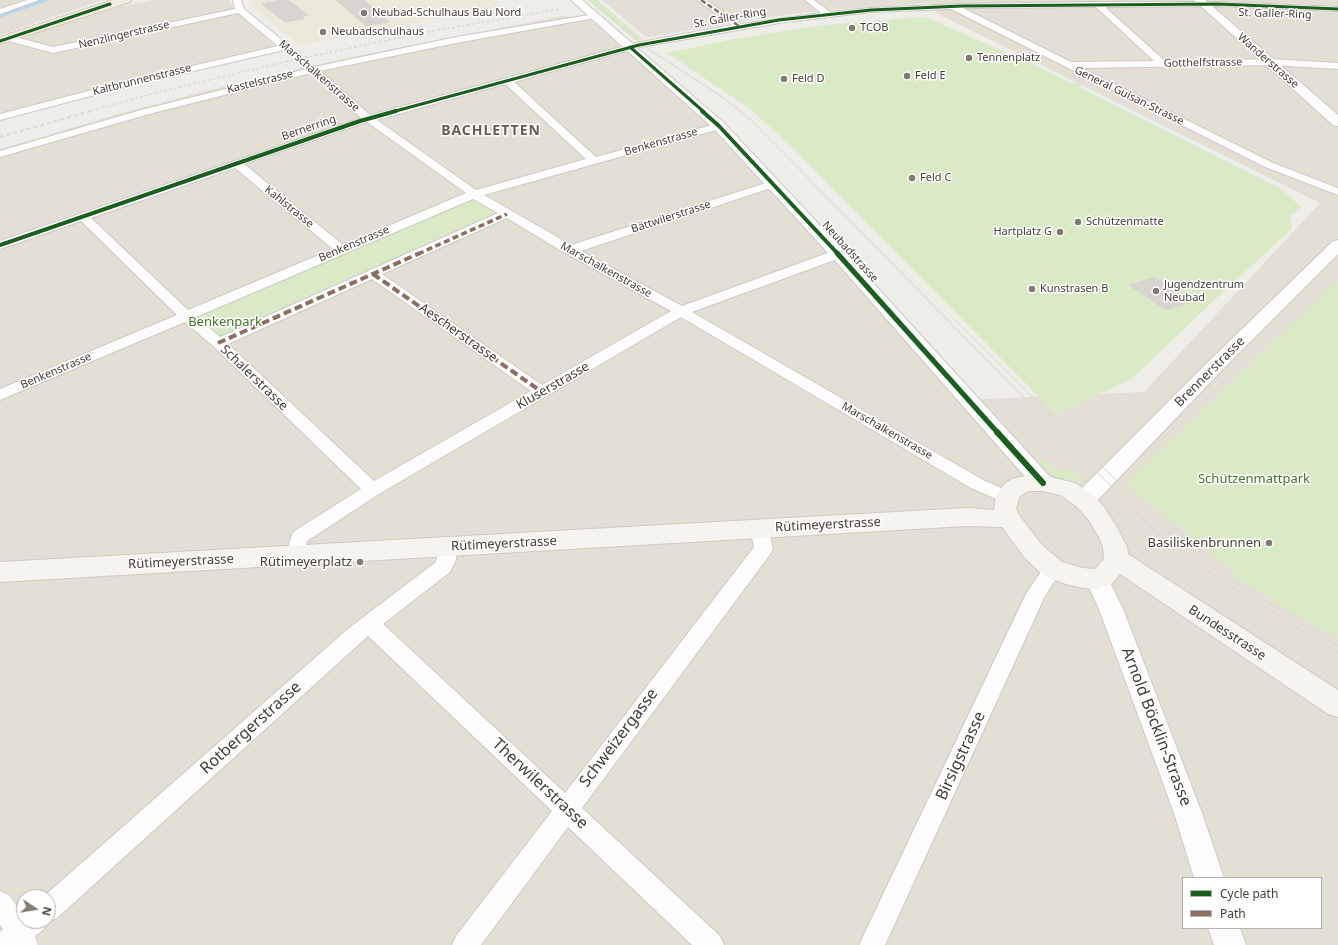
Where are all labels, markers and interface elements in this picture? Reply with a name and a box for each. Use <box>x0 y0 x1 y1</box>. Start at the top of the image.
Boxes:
street label: St. Galler-Ring <box>693 5 767 31</box>
place label: Neubad-Schulhaus Bau Nord <box>372 6 521 20</box>
street label: St. Galler-Ring <box>1238 6 1312 22</box>
marker: Neubad-Schulhaus Bau Nord <box>359 8 369 18</box>
street label: Nenzlingerstrasse <box>77 18 171 52</box>
place label: TCOB <box>860 21 888 35</box>
marker: TCOB <box>847 23 857 33</box>
place label: Neubadschulhaus <box>331 25 424 39</box>
marker: Neubadschulhaus <box>318 27 328 37</box>
street label: Wanderstrasse <box>1235 31 1301 91</box>
street label: Marschalkenstrasse <box>276 37 362 115</box>
place label: Tennenplatz <box>977 51 1040 65</box>
marker: Tennenplatz <box>964 53 974 63</box>
street label: Gotthelfstrasse <box>1164 56 1242 70</box>
street label: Kaltbrunnenstrasse <box>91 61 193 99</box>
street label: General Guisan-Strasse <box>1072 64 1186 128</box>
street label: Kastelstrasse <box>226 67 294 97</box>
place label: Feld E <box>915 69 945 83</box>
marker: Feld E <box>902 71 912 81</box>
place label: Feld D <box>792 72 824 86</box>
marker: Feld D <box>779 74 789 84</box>
street label: Bernerring <box>280 113 338 143</box>
district label: BACHLETTEN <box>441 123 541 139</box>
street label: Benkenstrasse <box>623 125 699 159</box>
place label: Feld C <box>920 171 951 185</box>
marker: Feld C <box>907 173 917 183</box>
street label: Kahlstrasse <box>262 183 316 231</box>
street label: Bättwilerstrasse <box>630 198 712 236</box>
place label: Schützenmatte <box>1086 215 1164 229</box>
marker: Schützenmatte <box>1073 217 1083 227</box>
street label: Neubadstrasse <box>819 219 881 285</box>
street label: Benkenstrasse <box>317 223 391 265</box>
place label: Hartplatz G <box>993 225 1052 239</box>
marker: Hartplatz G <box>1055 227 1065 237</box>
street label: Marschalkenstrasse <box>558 239 654 301</box>
place label: Jugendzentrum Neubad <box>1164 278 1244 304</box>
place label: Kunstrasen B <box>1040 282 1108 296</box>
marker: Kunstrasen B <box>1027 284 1037 294</box>
marker: Jugendzentrum Neubad <box>1151 286 1161 296</box>
street label: Aescherstrasse <box>416 300 500 366</box>
park label: Benkenpark <box>188 314 262 330</box>
street label: Brennerstrasse <box>1172 334 1248 410</box>
street label: Schalerstrasse <box>217 342 291 414</box>
street label: Benkenstrasse <box>19 350 93 392</box>
street label: Kluserstrasse <box>514 359 592 413</box>
street label: Marschalkenstrasse <box>839 400 935 462</box>
park label: Schützenmattpark <box>1198 471 1310 487</box>
street label: Rütimeyerstrasse <box>775 514 881 536</box>
street label: Rütimeyerstrasse <box>451 533 557 555</box>
place label: Basiliskenbrunnen <box>1148 535 1261 551</box>
marker: Basiliskenbrunnen <box>1264 538 1274 548</box>
street label: Rütimeyerstrasse <box>128 551 234 573</box>
place label: Rütimeyerplatz <box>260 554 352 570</box>
marker: Rütimeyerplatz <box>355 557 365 567</box>
street label: Bundesstrasse <box>1185 602 1269 664</box>
street label: Arnold Böcklin-Strasse <box>1117 645 1195 809</box>
street label: Rotbergerstrasse <box>197 678 305 778</box>
street label: Schweizergasse <box>576 685 662 791</box>
street label: Birsigstrasse <box>932 709 990 803</box>
street label: Therwilerstrasse <box>488 735 592 833</box>
legend <box>1182 877 1322 929</box>
text: Cycle path <box>1220 885 1278 902</box>
north arrow <box>16 889 56 929</box>
text: N <box>39 905 56 917</box>
text: Path <box>1220 905 1246 922</box>

